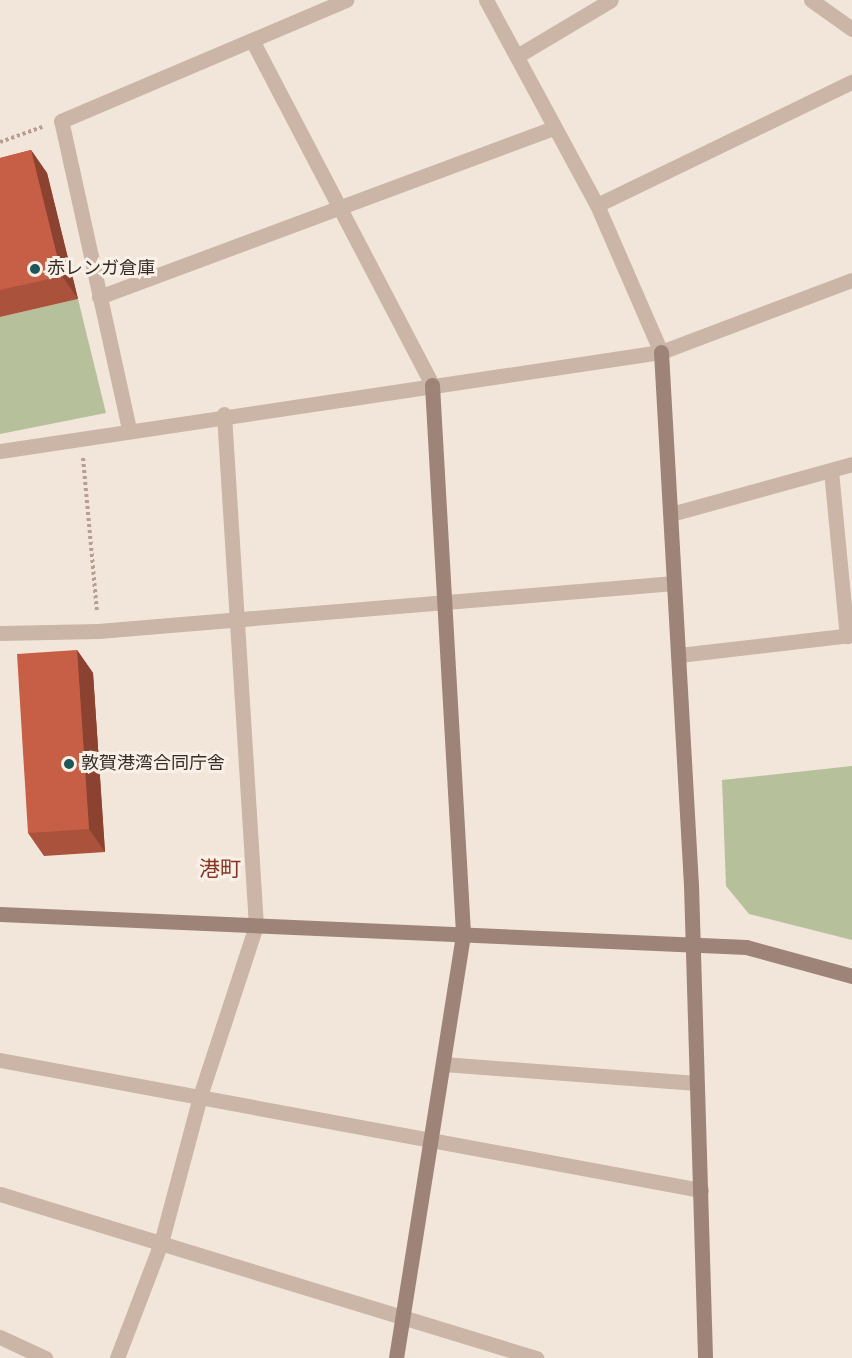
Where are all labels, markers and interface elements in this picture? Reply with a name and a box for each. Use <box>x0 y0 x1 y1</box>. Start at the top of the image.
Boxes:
place label: 赤レンガ倉庫 <box>47 258 155 280</box>
marker: 赤レンガ倉庫 <box>28 262 42 276</box>
place label: 敦賀港湾合同庁舎 <box>81 753 225 775</box>
marker: 敦賀港湾合同庁舎 <box>62 757 76 771</box>
district label: 港町 <box>199 856 241 882</box>

